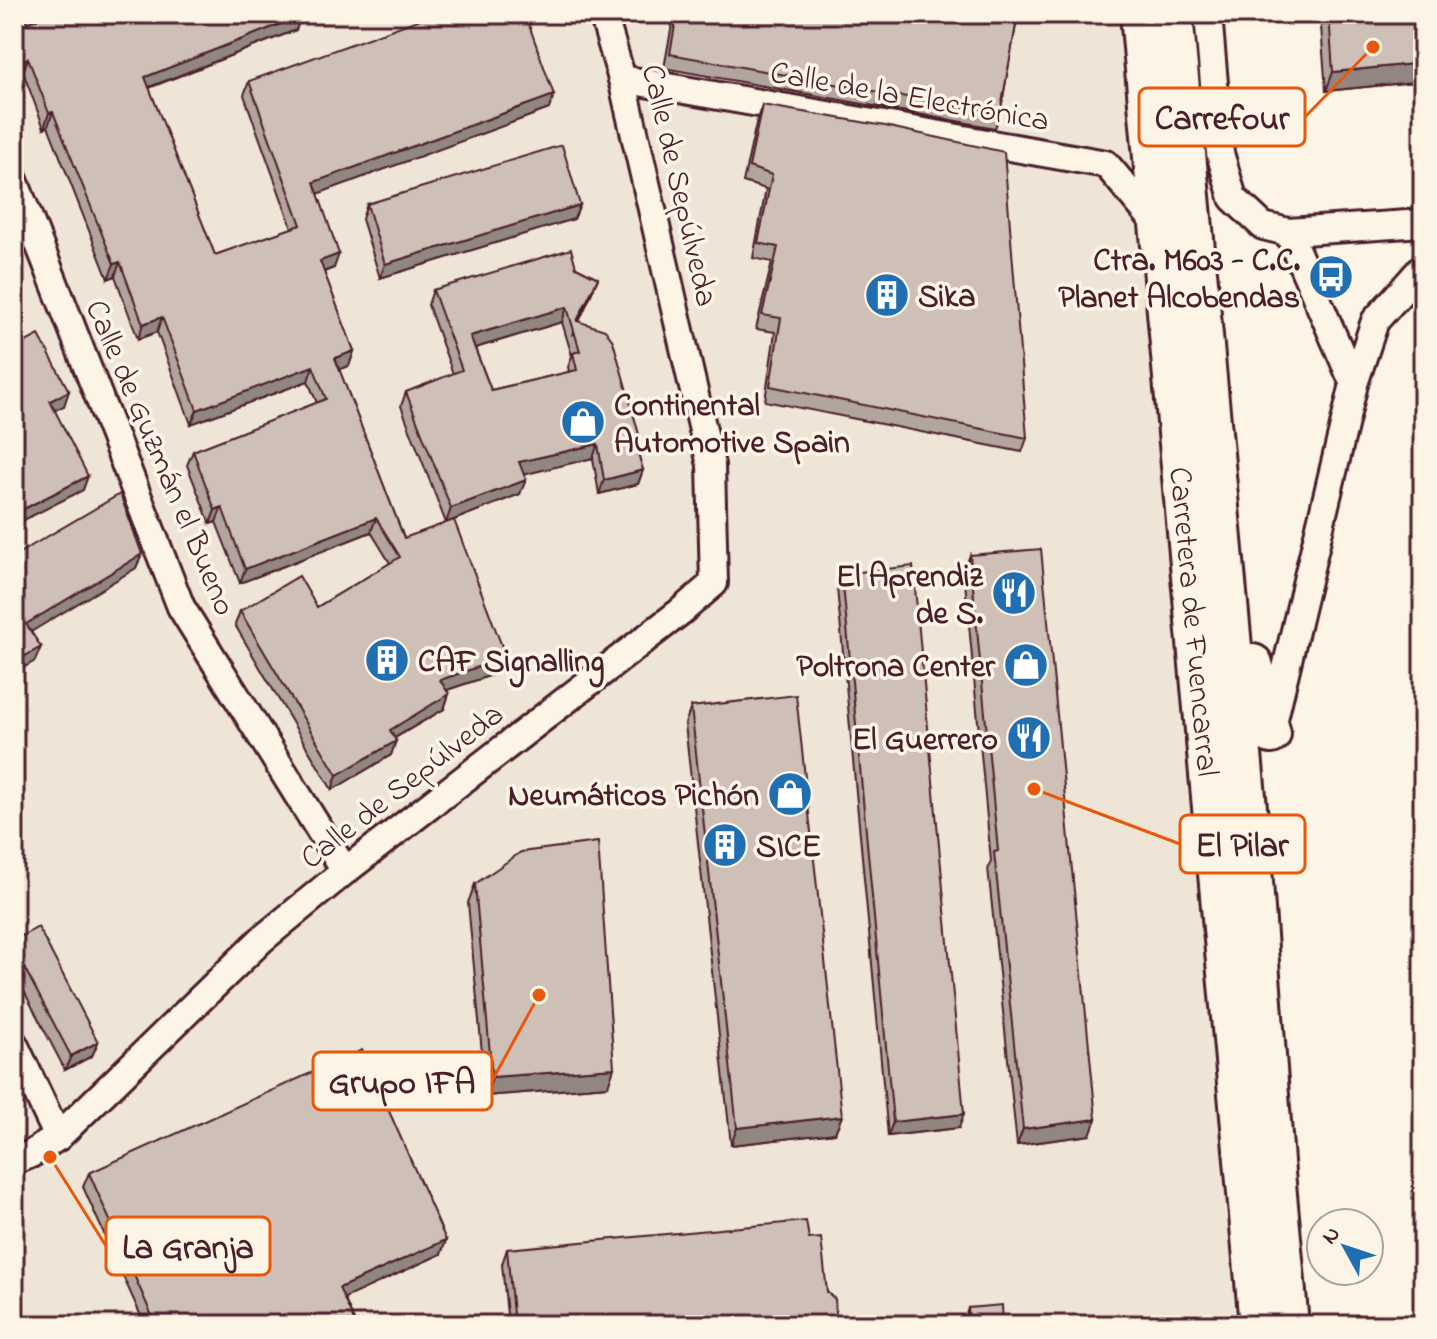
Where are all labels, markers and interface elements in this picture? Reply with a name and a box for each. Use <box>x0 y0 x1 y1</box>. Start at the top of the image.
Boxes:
street label: Calle de la Electrónica <box>766 51 1053 146</box>
street label: Calle de Sepúlveda <box>627 60 728 311</box>
callout: Carrefour <box>1139 88 1305 146</box>
text: Carrefour <box>1155 96 1291 146</box>
place label: Ctra. M603 - C.C. Planet Alcobendas <box>1058 239 1300 323</box>
bus stop icon: Ctra. M603 - C.C. Planet Alcobendas <box>1307 253 1355 301</box>
building icon: Sika <box>863 271 911 319</box>
place label: Sika <box>918 275 976 322</box>
street label: Calle de Guzmán el Bueno <box>71 293 247 624</box>
place label: Continental Automotive Spain <box>614 384 850 468</box>
shop icon: Continental Automotive Spain <box>559 398 607 446</box>
street label: Carretera de Fuencarral <box>1154 465 1229 779</box>
place label: El Aprendiz de S. <box>836 555 984 639</box>
restaurant icon: El Aprendiz de S. <box>990 569 1038 617</box>
building icon: CAF Signalling <box>363 636 411 684</box>
place label: CAF Signalling <box>418 640 604 688</box>
shop icon: Poltrona Center <box>1002 641 1050 689</box>
place label: Poltrona Center <box>796 645 996 692</box>
street label: Calle de Sepúlveda <box>291 693 515 882</box>
restaurant icon: El Guerrero <box>1005 714 1053 762</box>
place label: El Guerrero <box>852 718 998 765</box>
shop icon: Neumáticos Pichón <box>766 770 814 818</box>
place label: Neumáticos Pichón <box>508 774 759 821</box>
callout: El Pilar <box>1180 815 1305 873</box>
building icon: SICE <box>701 821 749 869</box>
text: El Pilar <box>1195 823 1290 873</box>
place label: SICE <box>756 825 821 872</box>
callout: Grupo IFA <box>313 1052 492 1110</box>
text: Grupo IFA <box>329 1060 475 1110</box>
north arrow <box>1305 1207 1385 1287</box>
callout: La Granja <box>106 1217 270 1275</box>
text: N <box>1315 1220 1349 1252</box>
text: La Granja <box>122 1225 254 1275</box>

